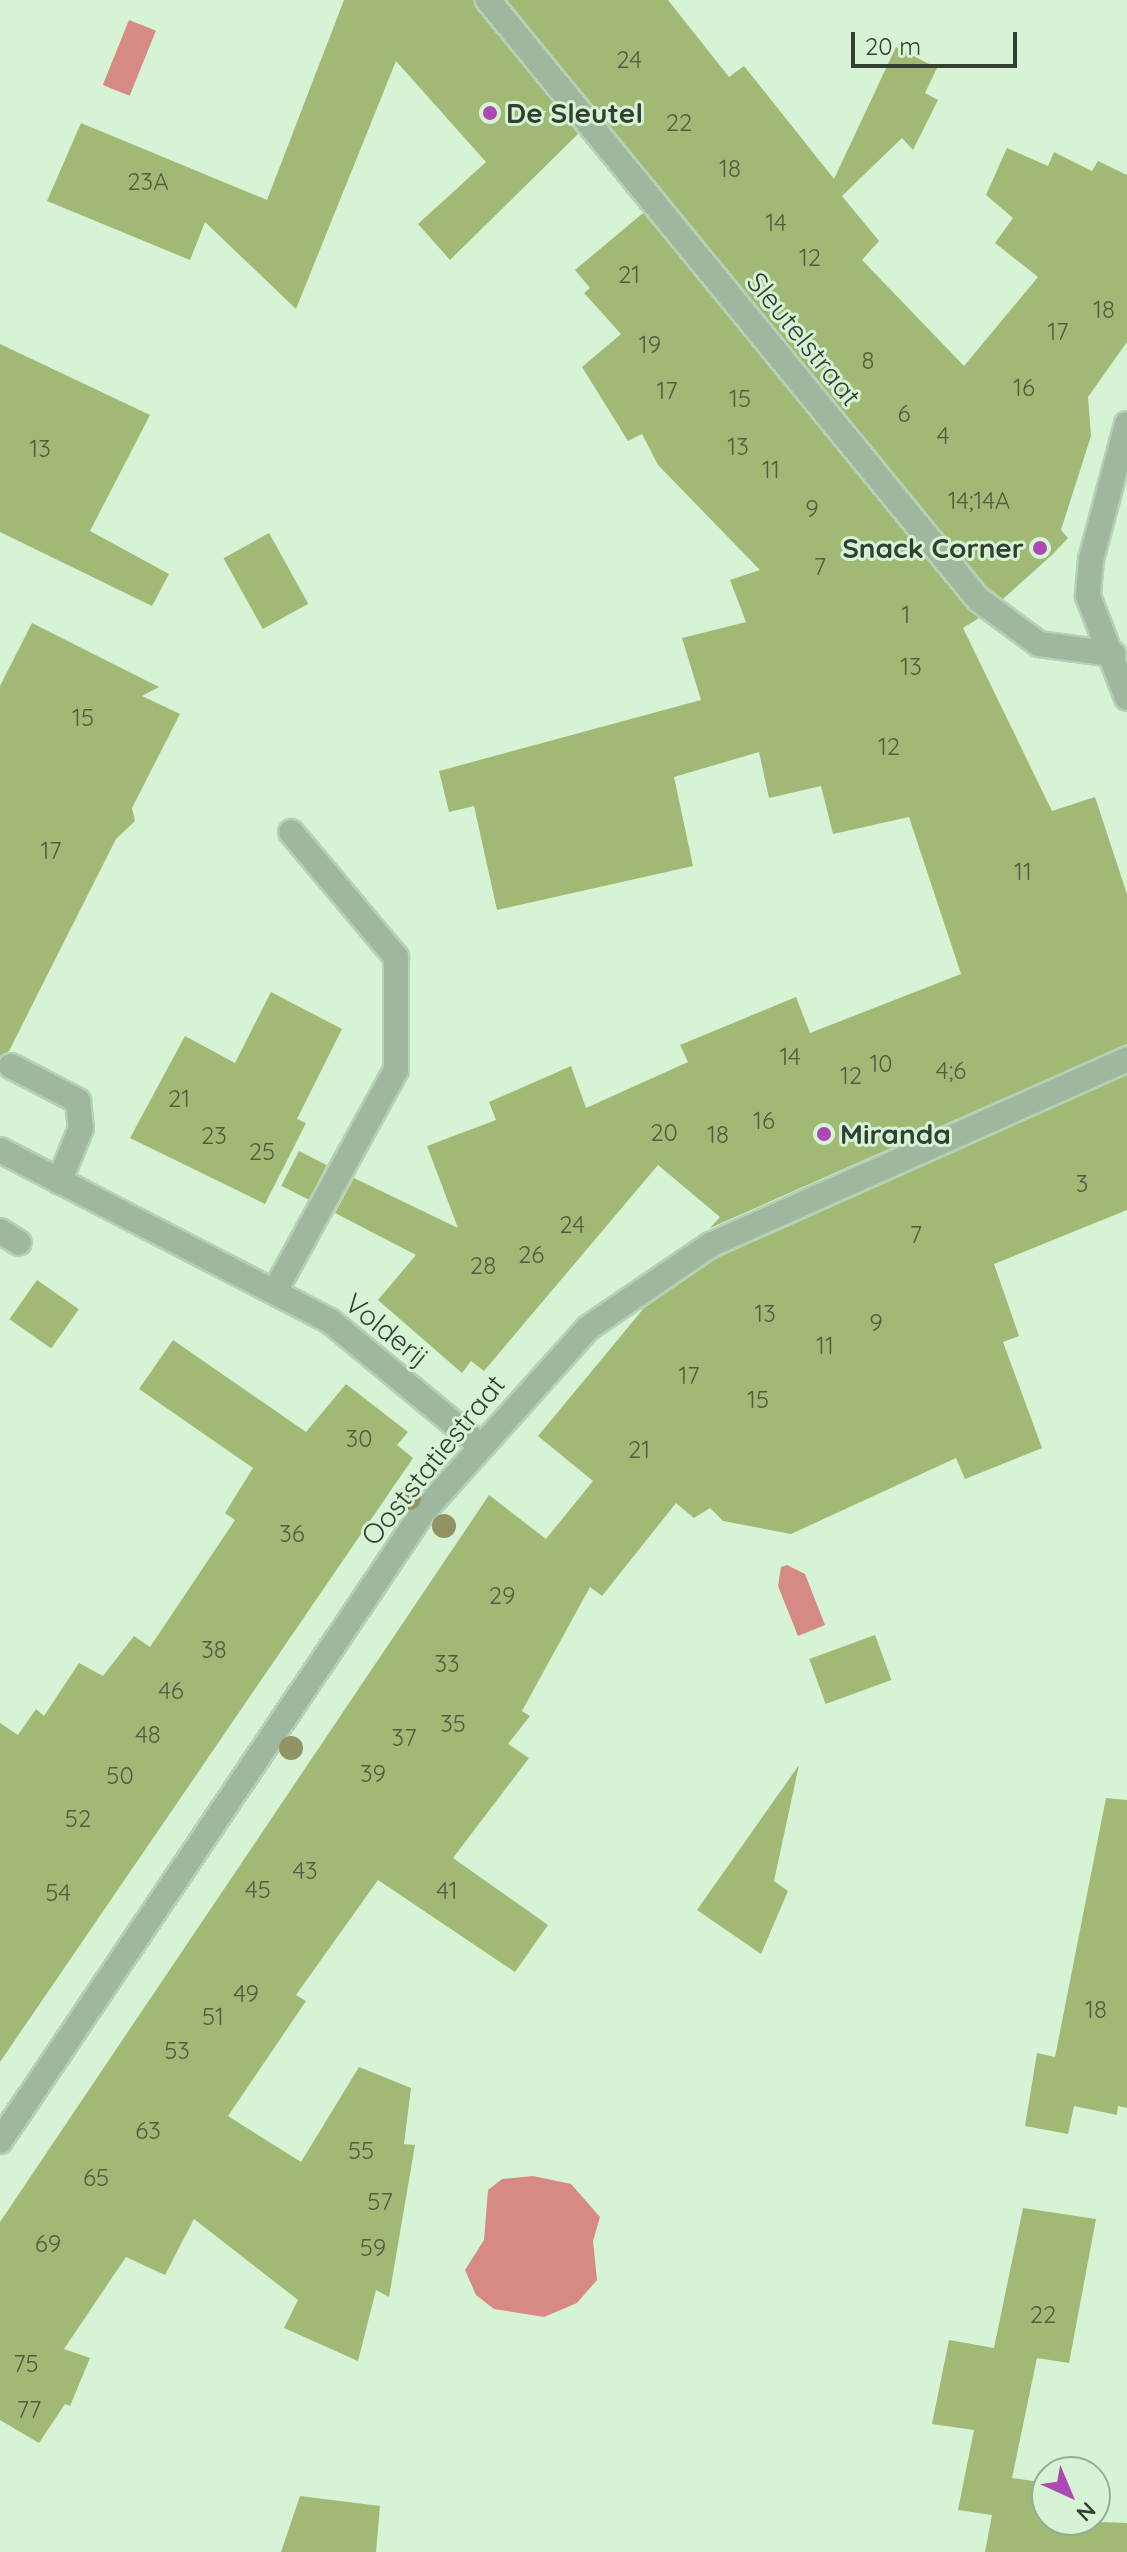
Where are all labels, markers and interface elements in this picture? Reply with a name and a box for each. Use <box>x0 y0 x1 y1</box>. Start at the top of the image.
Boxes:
scale bar <box>855 16 1021 66</box>
text: 20 m <box>865 31 921 61</box>
house number: 24 <box>616 46 642 74</box>
place label: De Sleutel <box>506 96 643 130</box>
marker: De Sleutel <box>481 104 499 122</box>
house number: 22 <box>666 109 692 137</box>
house number: 18 <box>719 155 741 183</box>
house number: 23A <box>127 168 169 196</box>
house number: 14 <box>765 209 787 237</box>
house number: 12 <box>799 244 821 272</box>
house number: 21 <box>618 261 640 289</box>
street label: Sleutelstraat <box>740 265 868 413</box>
house number: 18 <box>1093 296 1115 324</box>
house number: 17 <box>1047 318 1069 346</box>
house number: 19 <box>639 331 661 359</box>
house number: 8 <box>862 347 874 375</box>
house number: 16 <box>1013 374 1035 402</box>
house number: 17 <box>656 377 678 405</box>
house number: 15 <box>729 385 751 413</box>
house number: 6 <box>898 400 910 428</box>
house number: 4 <box>937 422 949 450</box>
house number: 13 <box>727 433 749 461</box>
house number: 13 <box>29 435 51 463</box>
house number: 11 <box>762 456 780 484</box>
house number: 14;14A <box>948 487 1010 515</box>
house number: 9 <box>805 495 819 523</box>
place label: Snack Corner <box>842 531 1024 565</box>
marker: Snack Corner <box>1031 539 1049 557</box>
house number: 7 <box>814 553 826 581</box>
house number: 1 <box>902 601 910 629</box>
house number: 13 <box>900 653 922 681</box>
house number: 15 <box>72 704 94 732</box>
house number: 12 <box>878 733 900 761</box>
house number: 17 <box>40 837 62 865</box>
house number: 11 <box>1014 858 1032 886</box>
house number: 14 <box>779 1043 801 1071</box>
house number: 10 <box>869 1050 893 1078</box>
house number: 4;6 <box>936 1057 966 1085</box>
house number: 12 <box>840 1062 862 1090</box>
house number: 21 <box>168 1085 190 1113</box>
house number: 16 <box>753 1107 775 1135</box>
place label: Miranda <box>840 1117 951 1151</box>
house number: 20 <box>650 1119 678 1147</box>
house number: 18 <box>707 1121 729 1149</box>
house number: 23 <box>201 1122 227 1150</box>
marker: Miranda <box>815 1125 833 1143</box>
house number: 25 <box>249 1138 275 1166</box>
house number: 3 <box>1076 1170 1088 1198</box>
house number: 24 <box>559 1211 585 1239</box>
house number: 7 <box>910 1221 922 1249</box>
house number: 26 <box>518 1241 544 1269</box>
house number: 28 <box>470 1252 496 1280</box>
street label: Volderij <box>338 1286 436 1374</box>
house number: 13 <box>754 1300 776 1328</box>
house number: 9 <box>869 1309 883 1337</box>
house number: 11 <box>816 1332 834 1360</box>
house number: 17 <box>678 1362 700 1390</box>
street label: Ooststatiestraat <box>354 1368 512 1552</box>
house number: 15 <box>747 1386 769 1414</box>
house number: 30 <box>346 1425 372 1453</box>
house number: 21 <box>628 1436 650 1464</box>
house number: 36 <box>279 1520 305 1548</box>
house number: 29 <box>489 1582 515 1610</box>
house number: 38 <box>201 1636 227 1664</box>
house number: 33 <box>434 1650 460 1678</box>
house number: 46 <box>158 1677 184 1705</box>
house number: 35 <box>440 1710 466 1738</box>
house number: 48 <box>135 1721 161 1749</box>
house number: 37 <box>392 1724 416 1752</box>
house number: 39 <box>360 1760 386 1788</box>
house number: 50 <box>106 1762 134 1790</box>
house number: 52 <box>65 1805 91 1833</box>
house number: 43 <box>292 1857 318 1885</box>
house number: 45 <box>245 1876 271 1904</box>
house number: 41 <box>436 1877 458 1905</box>
house number: 54 <box>45 1879 71 1907</box>
house number: 49 <box>233 1980 259 2008</box>
house number: 18 <box>1085 1996 1107 2024</box>
house number: 51 <box>202 2003 224 2031</box>
house number: 53 <box>164 2037 190 2065</box>
house number: 63 <box>135 2117 161 2145</box>
house number: 55 <box>348 2137 374 2165</box>
house number: 65 <box>83 2164 109 2192</box>
house number: 57 <box>367 2188 393 2216</box>
house number: 69 <box>35 2230 61 2258</box>
house number: 59 <box>360 2234 386 2262</box>
house number: 22 <box>1030 2301 1056 2329</box>
house number: 75 <box>13 2350 39 2378</box>
house number: 77 <box>17 2396 41 2424</box>
north arrow <box>1031 2456 1111 2536</box>
text: N <box>1071 2496 1102 2528</box>

